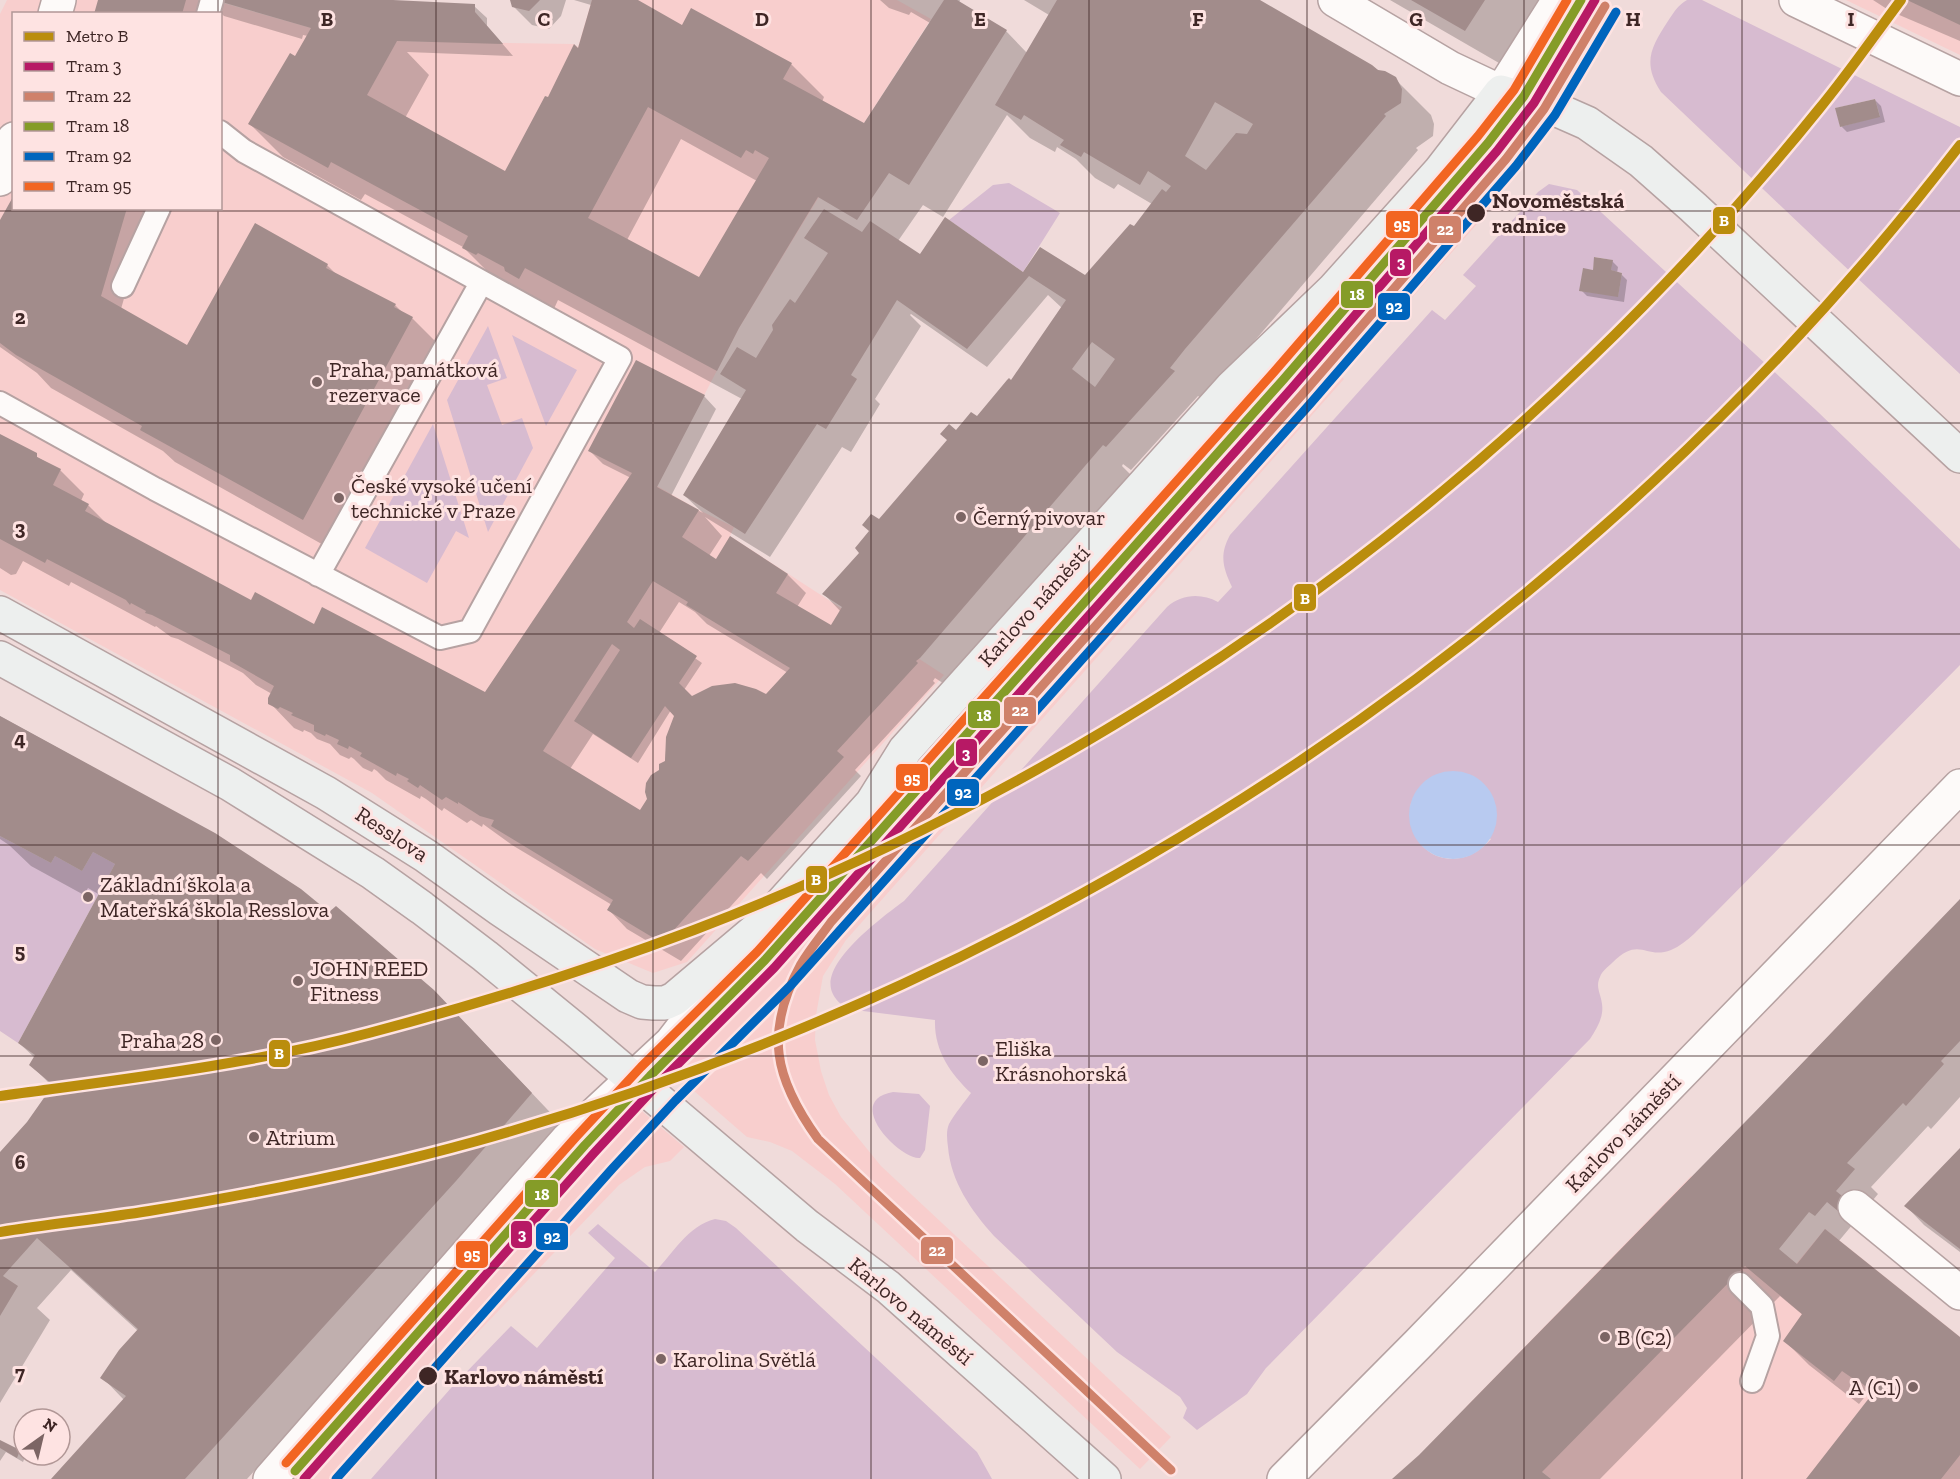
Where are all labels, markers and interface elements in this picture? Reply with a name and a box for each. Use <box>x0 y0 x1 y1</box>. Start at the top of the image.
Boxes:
text: B <box>321 7 333 31</box>
text: C <box>538 7 551 31</box>
text: D <box>755 7 769 31</box>
text: E <box>974 7 986 31</box>
text: F <box>1192 7 1204 31</box>
text: G <box>1409 7 1423 31</box>
text: H <box>1625 7 1641 31</box>
text: I <box>1847 7 1855 31</box>
legend <box>12 12 222 210</box>
text: Metro B <box>66 25 128 47</box>
text: Tram 3 <box>66 55 122 77</box>
text: Tram 22 <box>66 85 131 107</box>
text: Tram 18 <box>66 115 129 137</box>
text: Tram 92 <box>66 145 132 167</box>
text: Tram 95 <box>66 175 132 197</box>
place label: Novoměstská radnice <box>1492 187 1624 239</box>
marker: Novoměstská radnice <box>1465 202 1487 224</box>
line badge: B <box>1712 206 1736 235</box>
line badge: 95 <box>1385 210 1419 239</box>
text: B <box>1719 211 1729 230</box>
text: 95 <box>1394 215 1410 234</box>
line badge: 22 <box>1428 215 1462 244</box>
text: 22 <box>1436 220 1454 239</box>
line badge: 3 <box>1389 248 1412 277</box>
text: 3 <box>1397 253 1406 272</box>
line badge: 18 <box>1340 280 1374 309</box>
text: 18 <box>1349 285 1365 304</box>
line badge: 92 <box>1377 292 1411 321</box>
text: 92 <box>1385 297 1403 316</box>
text: 2 <box>15 305 26 329</box>
place label: Praha, památková rezervace <box>329 356 499 408</box>
marker: Praha, památková rezervace <box>310 375 324 389</box>
place label: České vysoké učení technické v Praze <box>351 472 532 524</box>
marker: České vysoké učení technické v Praze <box>332 491 346 505</box>
place label: Černý pivovar <box>973 504 1105 531</box>
marker: Černý pivovar <box>954 510 968 524</box>
text: 3 <box>15 516 26 540</box>
street label: Karlovo náměstí <box>972 540 1096 672</box>
line badge: B <box>1293 583 1317 612</box>
text: B <box>1300 589 1310 608</box>
line badge: 22 <box>1003 696 1037 725</box>
line badge: 18 <box>967 700 1001 729</box>
text: 22 <box>1011 701 1029 720</box>
text: 18 <box>976 706 992 725</box>
text: 4 <box>14 727 26 751</box>
line badge: 3 <box>955 738 978 767</box>
text: 3 <box>962 744 971 763</box>
line badge: 95 <box>895 763 929 792</box>
text: 95 <box>904 769 920 788</box>
line badge: 92 <box>946 778 980 807</box>
text: 92 <box>954 783 972 802</box>
street label: Resslova <box>350 800 434 868</box>
line badge: B <box>805 865 828 894</box>
text: B <box>811 870 821 889</box>
place label: Základní škola a Mateřská škola Resslova <box>100 871 330 923</box>
marker: Základní škola a Mateřská škola Resslova <box>81 890 95 904</box>
text: 5 <box>15 939 25 963</box>
place label: JOHN REED Fitness <box>310 955 428 1007</box>
marker: JOHN REED Fitness <box>291 974 305 988</box>
place label: Praha 28 <box>120 1027 204 1054</box>
marker: Praha 28 <box>209 1033 223 1047</box>
place label: Eliška Krásnohorská <box>995 1035 1127 1087</box>
line badge: B <box>268 1039 291 1068</box>
text: B <box>274 1044 284 1063</box>
marker: Eliška Krásnohorská <box>976 1054 990 1068</box>
street label: Karlovo náměstí <box>1560 1068 1686 1198</box>
place label: Atrium <box>266 1124 335 1151</box>
marker: Atrium <box>247 1130 261 1144</box>
text: 6 <box>15 1150 26 1174</box>
line badge: 18 <box>524 1179 559 1208</box>
text: 18 <box>534 1185 550 1204</box>
line badge: 3 <box>510 1220 533 1249</box>
line badge: 92 <box>535 1222 569 1251</box>
text: 3 <box>518 1225 527 1244</box>
text: 92 <box>543 1227 561 1246</box>
line badge: 22 <box>920 1236 954 1265</box>
line badge: 95 <box>455 1240 489 1269</box>
text: 22 <box>928 1241 946 1260</box>
text: 95 <box>464 1245 480 1264</box>
street label: Karlovo náměstí <box>843 1251 979 1371</box>
place label: B (C2) <box>1617 1324 1672 1351</box>
marker: B (C2) <box>1598 1330 1612 1344</box>
place label: Karolina Světlá <box>673 1346 816 1373</box>
marker: Karolina Světlá <box>654 1352 668 1366</box>
text: 7 <box>15 1361 25 1385</box>
place label: Karlovo náměstí <box>444 1363 604 1390</box>
marker: Karlovo náměstí <box>417 1365 439 1387</box>
place label: A (C1) <box>1849 1374 1901 1401</box>
marker: A (C1) <box>1906 1380 1920 1394</box>
north arrow <box>12 1407 72 1467</box>
text: N <box>40 1414 60 1436</box>

